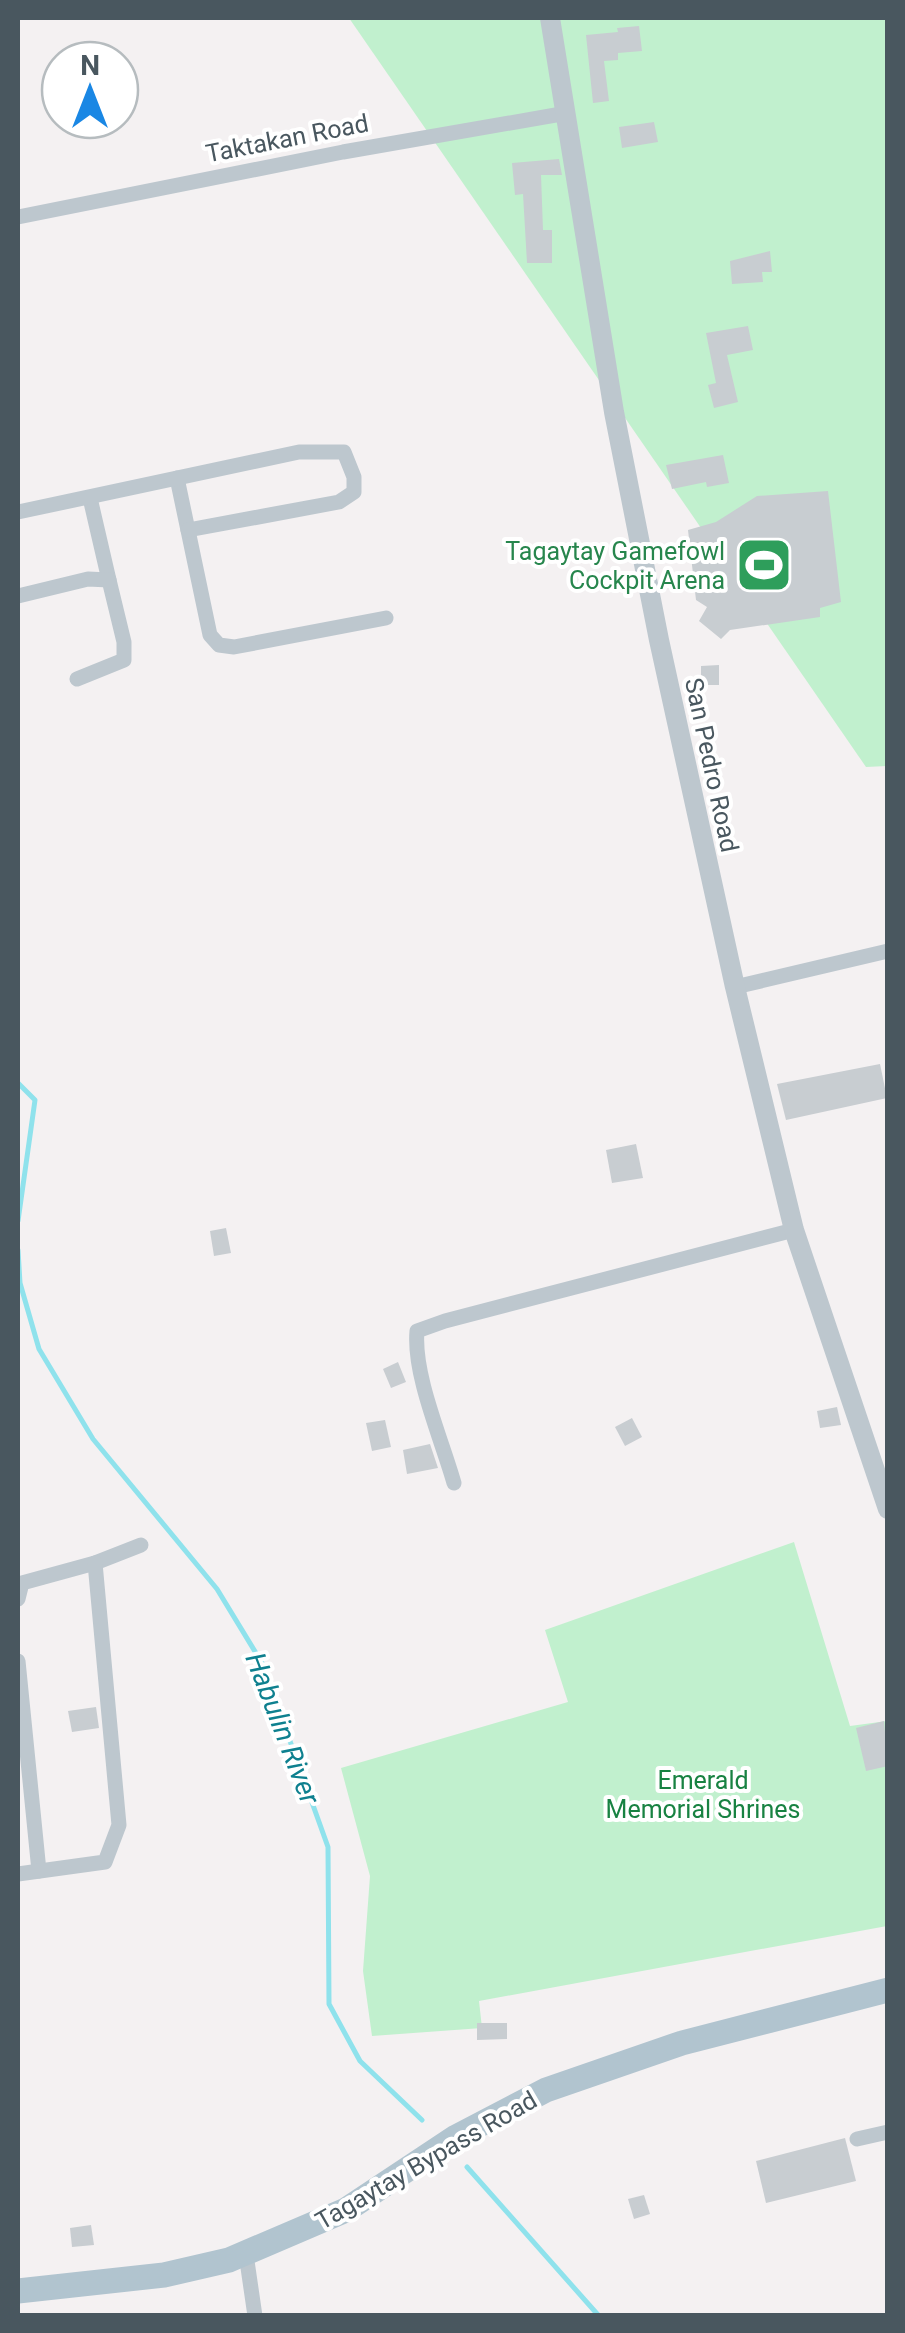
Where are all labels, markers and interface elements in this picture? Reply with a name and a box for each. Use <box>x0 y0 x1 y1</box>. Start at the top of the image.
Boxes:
north arrow <box>40 40 140 140</box>
text: N <box>80 49 100 82</box>
street label: Taktakan Road <box>203 108 371 168</box>
sports icon: Tagaytay Gamefowl Cockpit Arena <box>734 535 794 595</box>
place label: Tagaytay Gamefowl Cockpit Arena <box>505 537 725 595</box>
street label: San Pedro Road <box>679 675 744 855</box>
water label: Habulin River <box>239 1648 327 1809</box>
park label: Emerald Memorial Shrines <box>606 1766 800 1824</box>
street label: Tagaytay Bypass Road <box>311 2085 542 2236</box>

